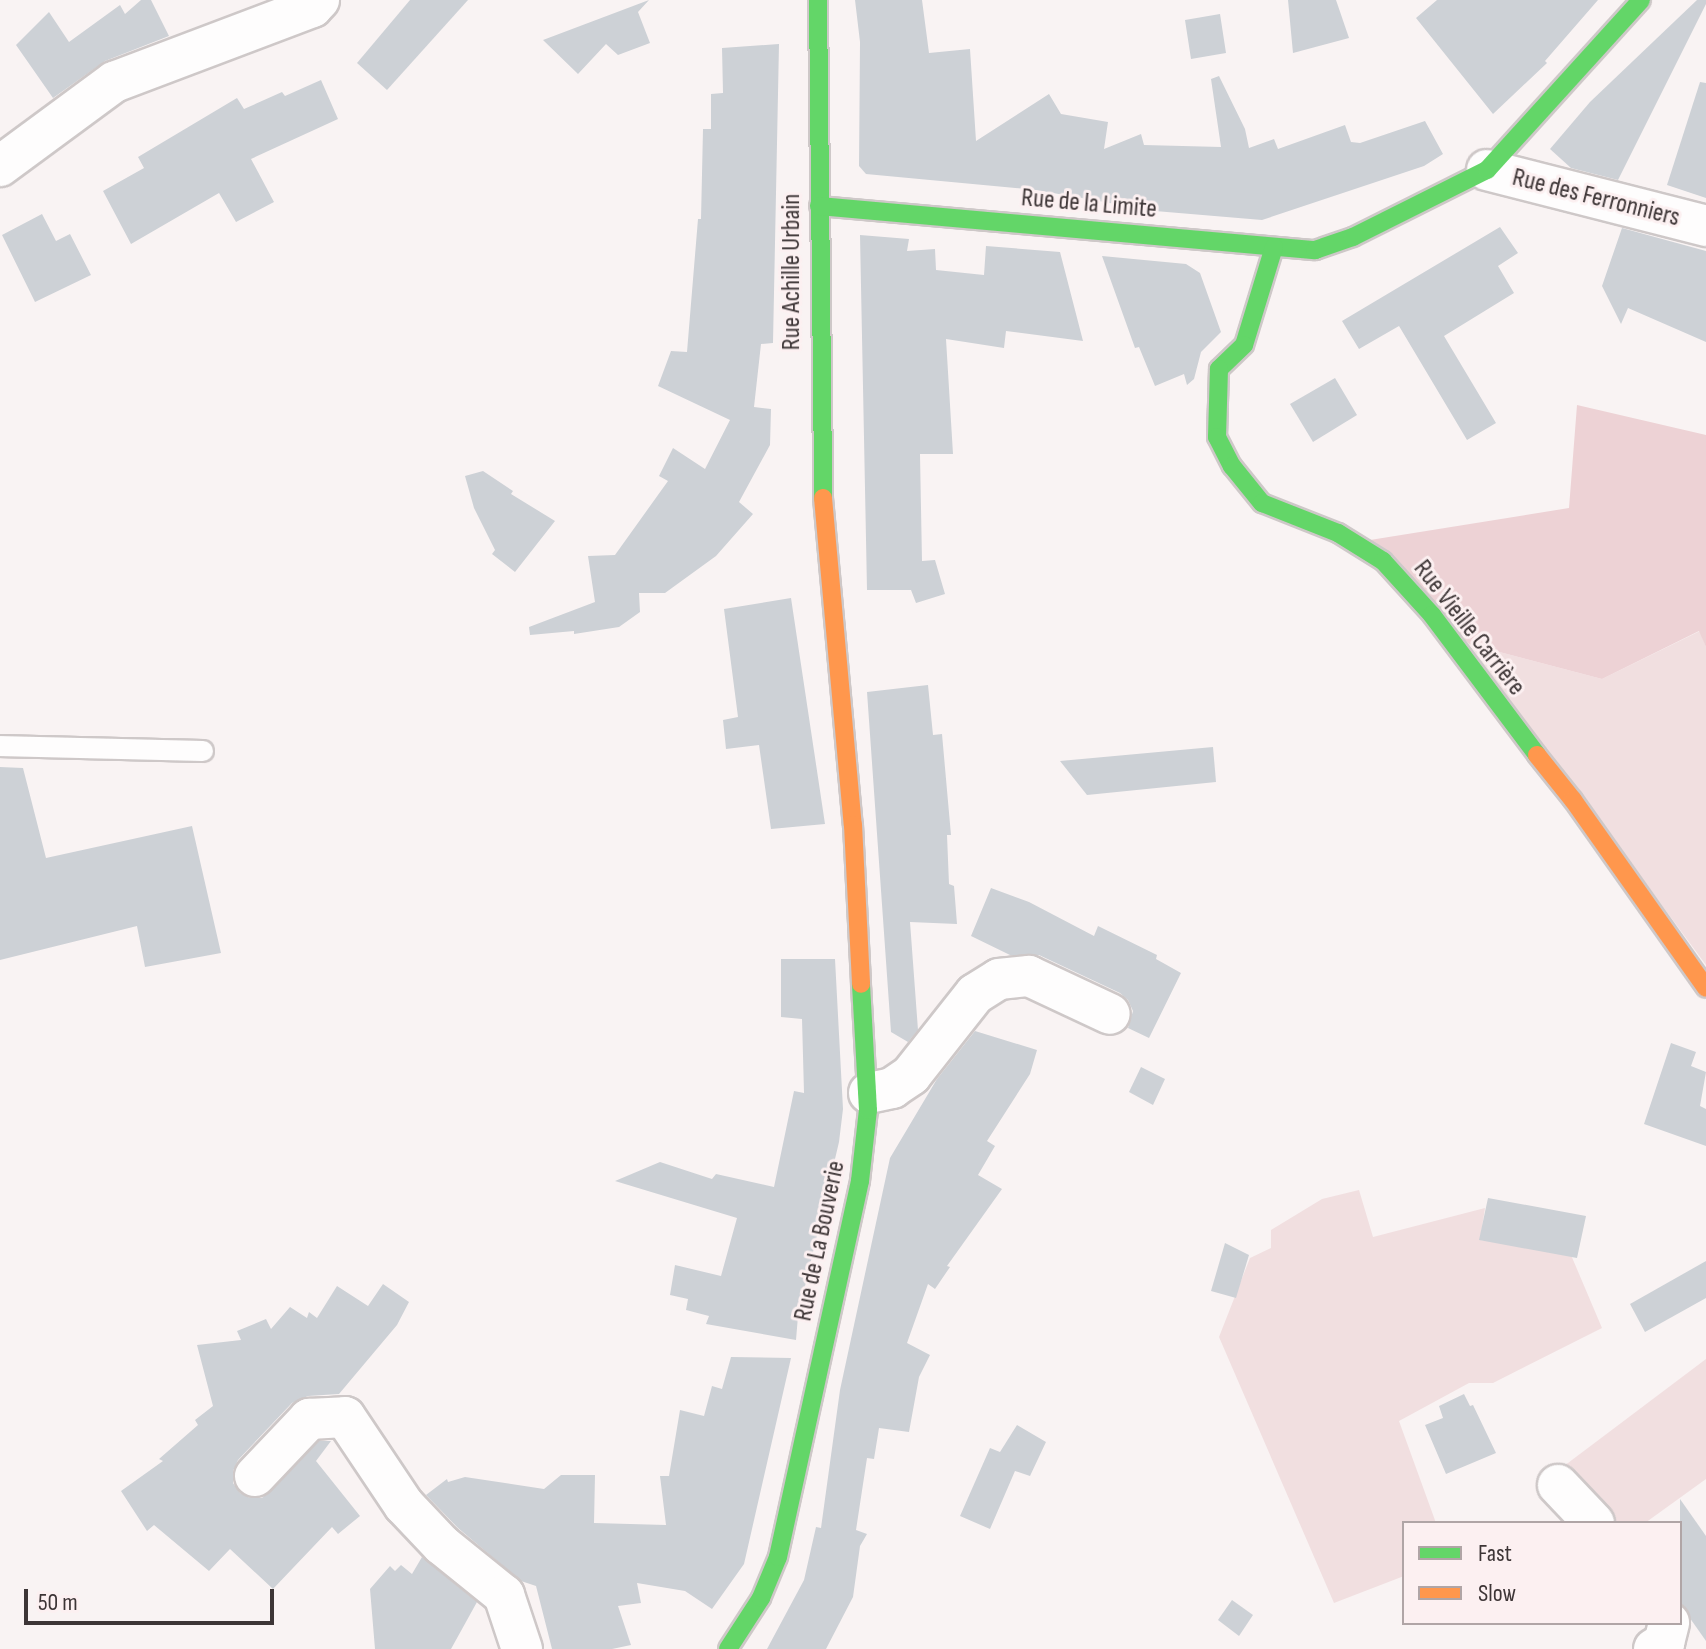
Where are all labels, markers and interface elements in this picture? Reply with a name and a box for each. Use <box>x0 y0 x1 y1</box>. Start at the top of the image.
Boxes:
street label: Rue des Ferronniers <box>1509 162 1683 234</box>
street label: Rue de la Limite <box>1020 183 1158 225</box>
street label: Rue Achille Urbain <box>776 194 808 350</box>
street label: Rue Vieille Carrière <box>1406 554 1532 702</box>
street label: Rue de La Bouverie <box>788 1158 852 1324</box>
legend <box>1402 1521 1682 1625</box>
text: Fast <box>1478 1539 1512 1568</box>
scale bar <box>28 1573 278 1623</box>
text: Slow <box>1478 1579 1516 1608</box>
text: 50 m <box>38 1588 78 1617</box>

